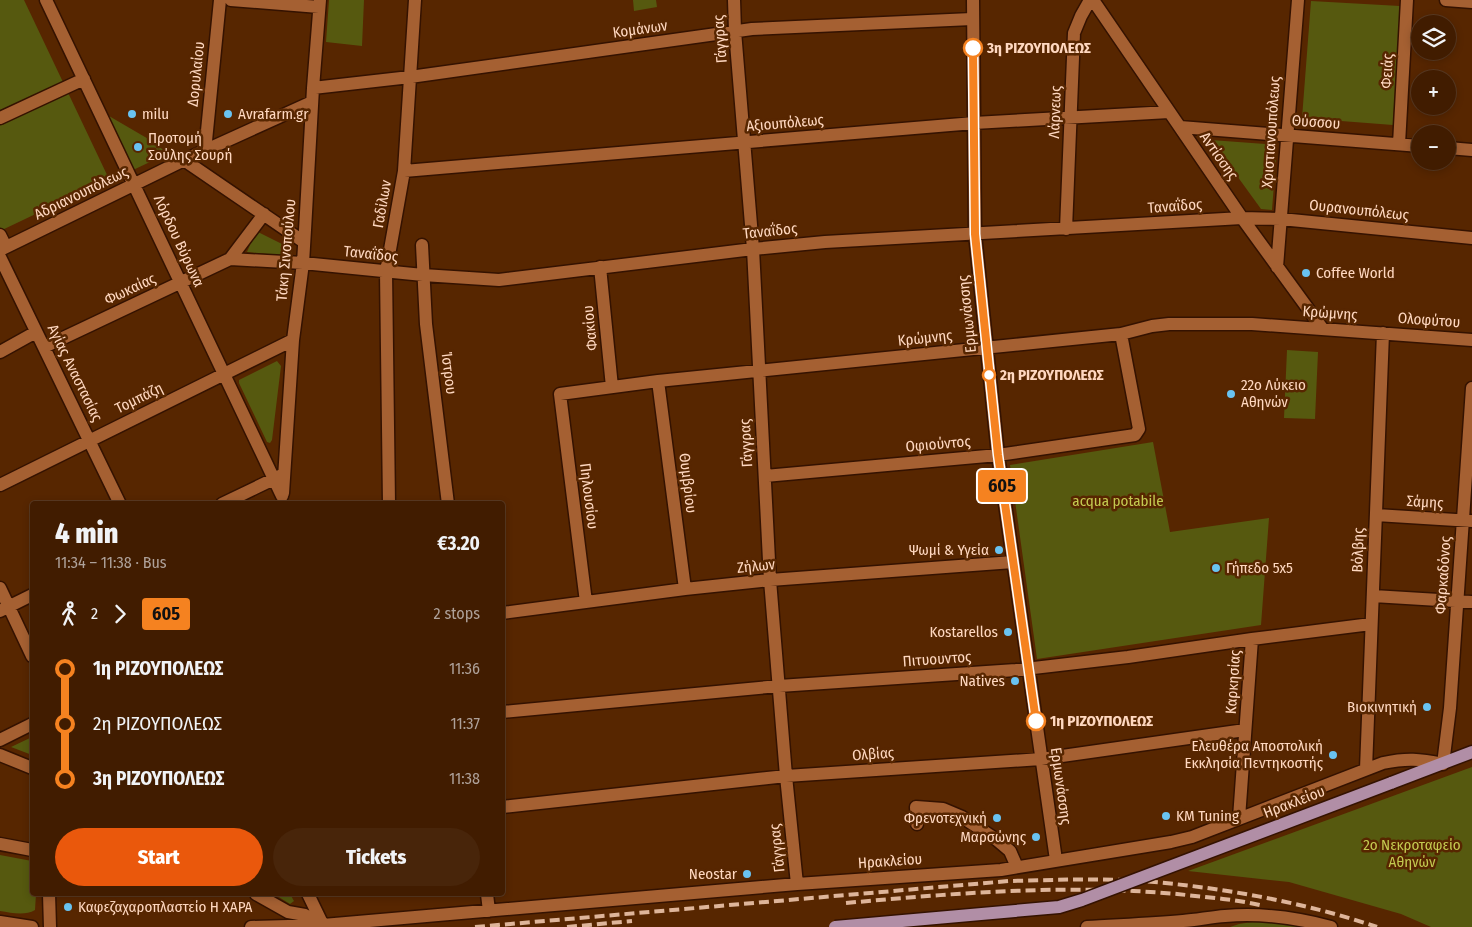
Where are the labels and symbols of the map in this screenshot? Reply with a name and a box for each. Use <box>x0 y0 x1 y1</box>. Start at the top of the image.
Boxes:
street label: Γάγγρας <box>709 13 731 64</box>
street label: Κομάνων <box>611 16 669 42</box>
marker: 3η ΡΙΖΟΥΠΟΛΕΩΣ <box>963 38 983 58</box>
place label: 3η ΡΙΖΟΥΠΟΛΕΩΣ <box>986 39 1091 57</box>
street label: Δορυλαίου <box>184 41 208 107</box>
street label: Φειάς <box>1377 52 1397 89</box>
street label: Χριστιανουπόλεως <box>1258 75 1284 188</box>
street label: Λάρνεως <box>1045 85 1065 139</box>
place label: milu <box>142 105 169 123</box>
place label: Avrafarm.gr <box>238 105 309 123</box>
marker: milu <box>126 108 138 120</box>
marker: Avrafarm.gr <box>222 108 234 120</box>
street label: Αξιουπόλεως <box>745 111 825 135</box>
street label: Θύσσου <box>1291 111 1341 133</box>
street label: Αντίσσης <box>1196 128 1242 184</box>
place label: Προτομή Σούλης Σουρή <box>148 129 232 164</box>
marker: Προτομή Σούλης Σουρή <box>132 141 144 153</box>
street label: Αδριανουπόλεως <box>31 162 132 224</box>
street label: Γαδίλων <box>369 178 395 229</box>
street label: Λόρδου Βύρωνα <box>150 192 208 290</box>
street label: Ταναΐδος <box>1147 195 1204 217</box>
street label: Ουρανουπόλεως <box>1308 196 1410 224</box>
street label: Τάκη Σινοπούλου <box>273 198 299 302</box>
street label: Ταναΐδος <box>742 219 799 243</box>
street label: Ταναΐδος <box>343 242 400 266</box>
place label: Coffee World <box>1316 264 1395 282</box>
marker: Coffee World <box>1300 267 1312 279</box>
street label: Φωκαίας <box>101 269 159 309</box>
street label: Ερμωνάσσης <box>954 274 980 354</box>
street label: Κρώμνης <box>1302 302 1359 324</box>
street label: Φακίου <box>579 304 601 352</box>
street label: Ολοφύτου <box>1397 309 1461 331</box>
street label: Αγίας Αναστασίας <box>44 321 107 425</box>
street label: Κρώμνης <box>897 326 954 350</box>
street label: Ίστρου <box>437 351 461 395</box>
place label: 2η ΡΙΖΟΥΠΟΛΕΩΣ <box>999 366 1104 384</box>
marker: 2η ΡΙΖΟΥΠΟΛΕΩΣ <box>982 368 996 382</box>
place label: 22ο Λύκειο Αθηνών <box>1241 376 1306 411</box>
street label: Τομπάζη <box>112 379 166 417</box>
marker: 22ο Λύκειο Αθηνών <box>1225 388 1237 400</box>
street label: Γάγγρας <box>736 418 756 468</box>
street label: Οφιούντος <box>905 432 972 456</box>
street label: Θυμβρίου <box>675 452 701 514</box>
street label: Πηλουσίου <box>576 462 602 530</box>
line badge: 605 <box>973 470 1031 502</box>
park label: acqua potabile <box>1072 492 1164 510</box>
street label: Σάμης <box>1406 492 1445 512</box>
street label: Βόλβης <box>1348 527 1368 573</box>
street label: Φαρκαδόνος <box>1431 535 1455 615</box>
place label: Ψωμί & Υγεία <box>909 541 989 559</box>
marker: Ψωμί & Υγεία <box>993 544 1005 556</box>
street label: Ζήλων <box>736 555 776 577</box>
place label: Γήπεδο 5x5 <box>1226 559 1293 577</box>
marker: Γήπεδο 5x5 <box>1210 562 1222 574</box>
place label: Kostarellos <box>929 623 998 641</box>
marker: Kostarellos <box>1002 626 1014 638</box>
street label: Πιτυουντος <box>902 648 973 670</box>
street label: Καρκησίας <box>1222 648 1244 715</box>
place label: Natives <box>959 672 1005 690</box>
marker: Natives <box>1009 675 1021 687</box>
place label: Βιοκινητική <box>1347 698 1417 716</box>
marker: Βιοκινητική <box>1421 701 1433 713</box>
marker: 1η ΡΙΖΟΥΠΟΛΕΩΣ <box>1026 711 1046 731</box>
place label: 1η ΡΙΖΟΥΠΟΛΕΩΣ <box>1050 712 1153 730</box>
place label: Ελευθέρα Αποστολική Εκκλησία Πεντηκοστής <box>1185 737 1324 772</box>
street label: Ολβίας <box>851 744 895 764</box>
street label: Ερμωνάσσης <box>1047 746 1075 826</box>
marker: Ελευθέρα Αποστολική Εκκλησία Πεντηκοστής <box>1327 749 1339 761</box>
street label: Ηρακλείου <box>1261 782 1327 822</box>
place label: KM Tuning <box>1176 807 1239 825</box>
place label: Φρενοτεχνική <box>904 809 987 827</box>
marker: KM Tuning <box>1160 810 1172 822</box>
marker: Φρενοτεχνική <box>991 812 1003 824</box>
street label: Γάγγρας <box>765 822 788 873</box>
place label: Μαρσώνης <box>960 828 1027 846</box>
marker: Μαρσώνης <box>1030 831 1042 843</box>
park label: 2ο Νεκροταφείο Αθηνών <box>1363 836 1461 871</box>
street label: Ηρακλείου <box>857 850 923 872</box>
place label: Neostar <box>689 865 738 883</box>
marker: Neostar <box>741 868 753 880</box>
place label: Καφεζαχαροπλαστείο Η ΧΑΡΑ <box>78 898 253 916</box>
marker: Καφεζαχαροπλαστείο Η ΧΑΡΑ <box>62 901 74 913</box>

